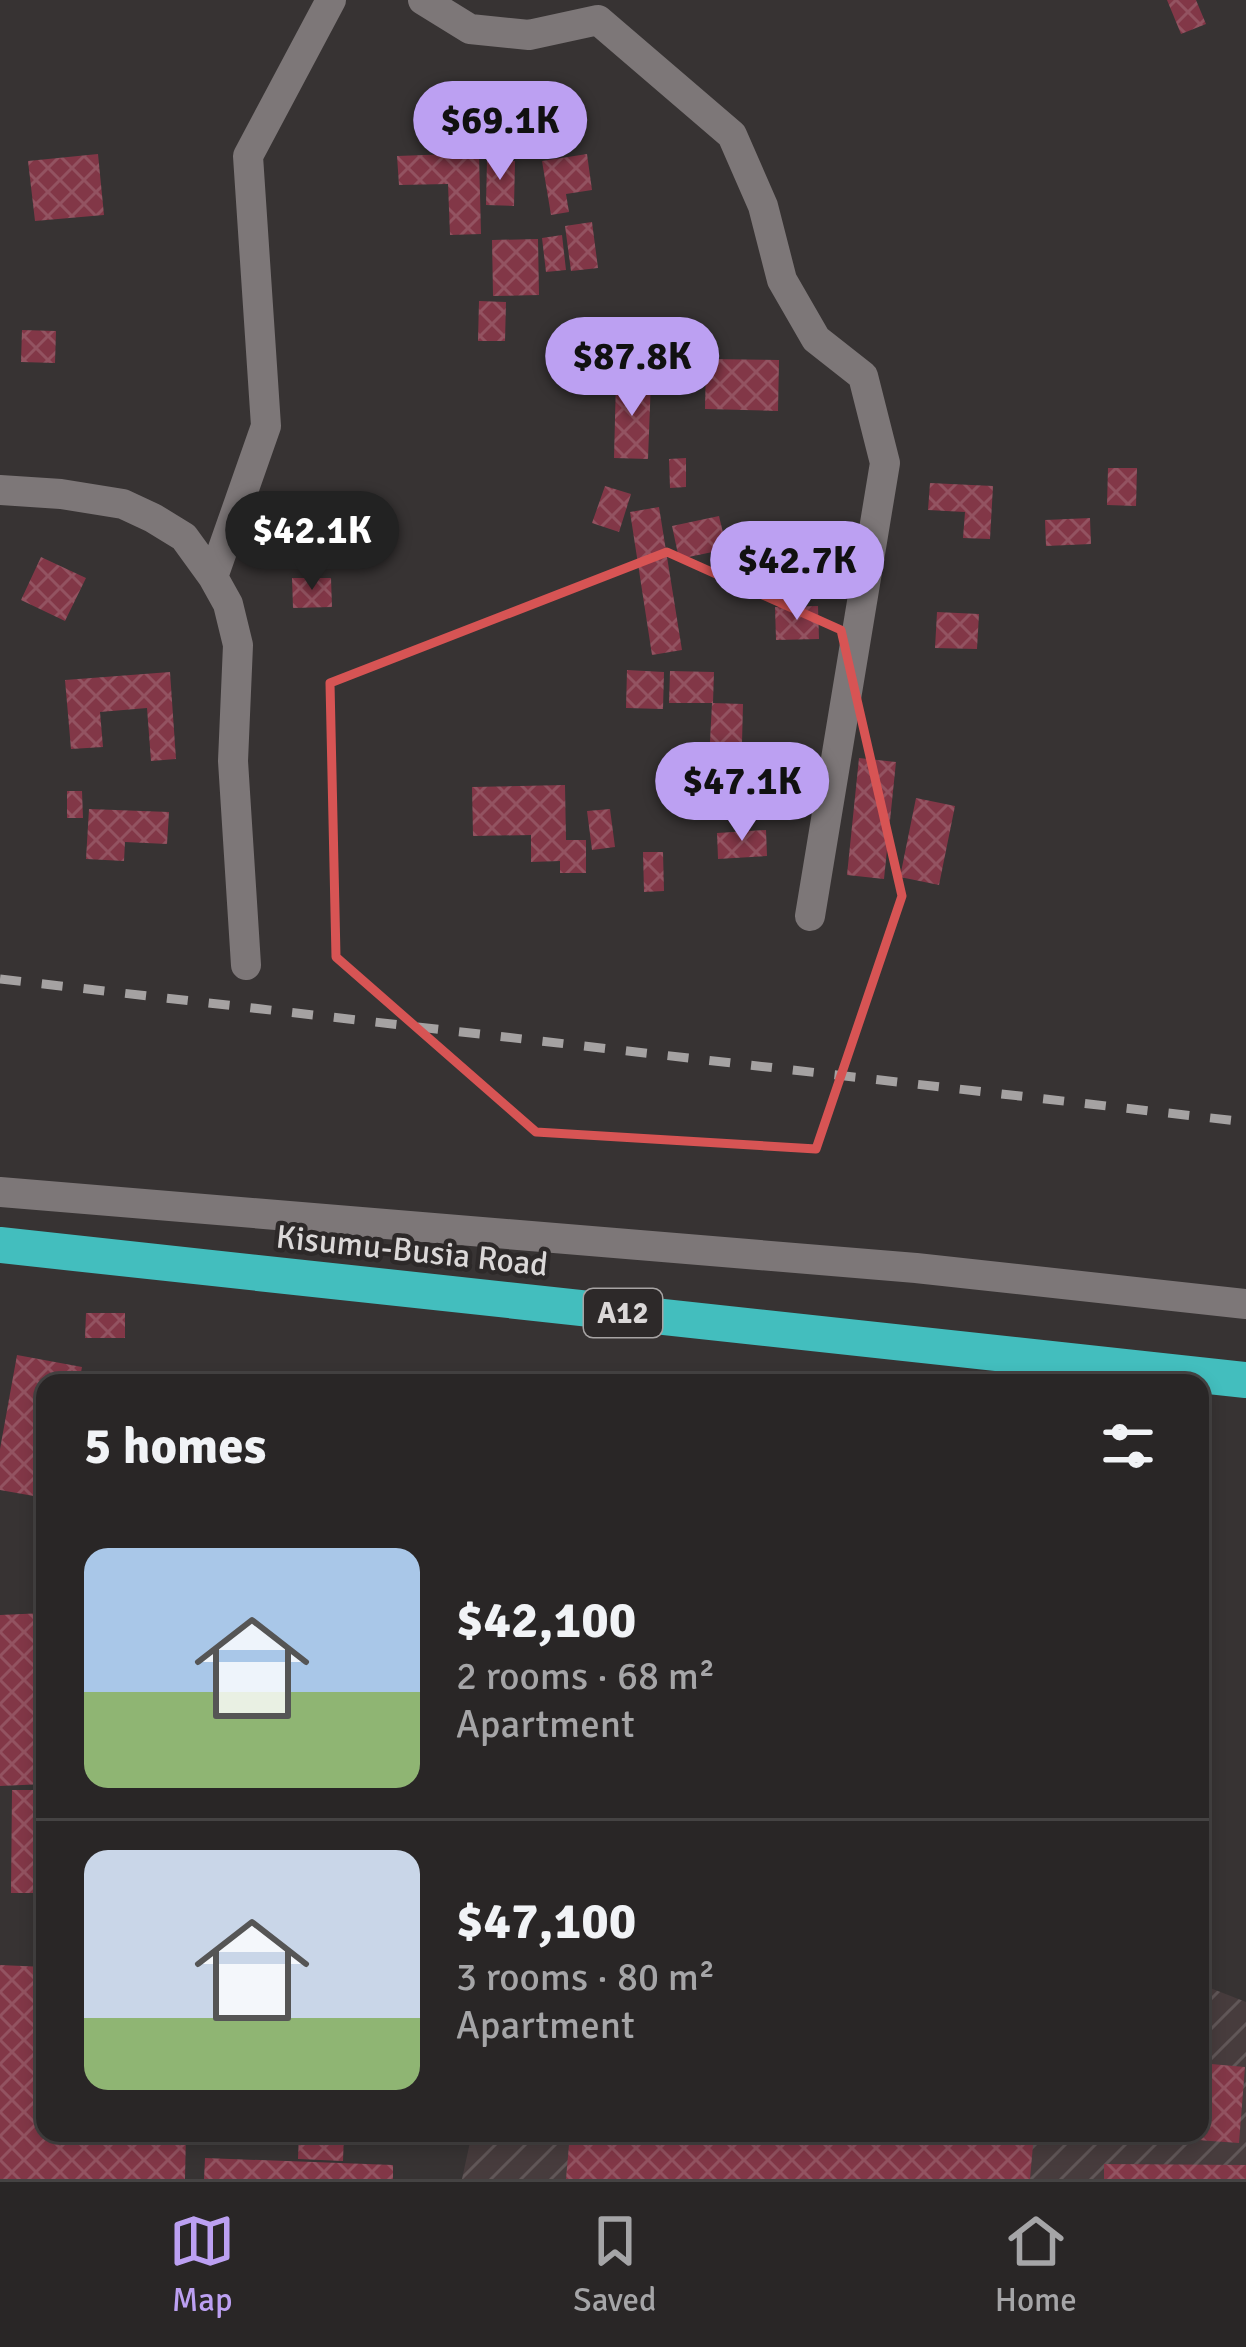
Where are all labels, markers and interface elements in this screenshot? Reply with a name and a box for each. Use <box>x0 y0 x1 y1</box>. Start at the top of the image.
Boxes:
pin: $69.1K <box>402 81 598 183</box>
text: $69.1K <box>440 96 560 144</box>
pin: $87.8K <box>534 317 730 419</box>
text: $87.8K <box>572 332 692 380</box>
pin: $42.1K <box>214 491 410 593</box>
text: $42.1K <box>252 506 372 554</box>
pin: $42.7K <box>699 521 895 623</box>
text: $42.7K <box>737 536 857 584</box>
pin: $47.1K <box>644 742 840 844</box>
text: $47.1K <box>682 757 802 805</box>
street label: Kisumu-Busia Road <box>274 1216 550 1286</box>
road number: A12 <box>584 1289 662 1337</box>
icon: filters <box>1095 1413 1161 1479</box>
text: 5 homes <box>84 1415 266 1478</box>
text: $42,100 <box>456 1589 636 1652</box>
icon: home <box>180 1596 324 1740</box>
text: 2 rooms · 68 m² <box>456 1652 715 1700</box>
text: Apartment <box>456 1700 635 1748</box>
text: $47,100 <box>456 1890 636 1953</box>
icon: home <box>180 1898 324 2042</box>
text: 3 rooms · 80 m² <box>456 1953 715 2001</box>
text: Apartment <box>456 2001 635 2049</box>
tab: Map <box>169 2208 235 2321</box>
tab: Saved <box>573 2208 656 2321</box>
tab: Home <box>995 2208 1077 2321</box>

